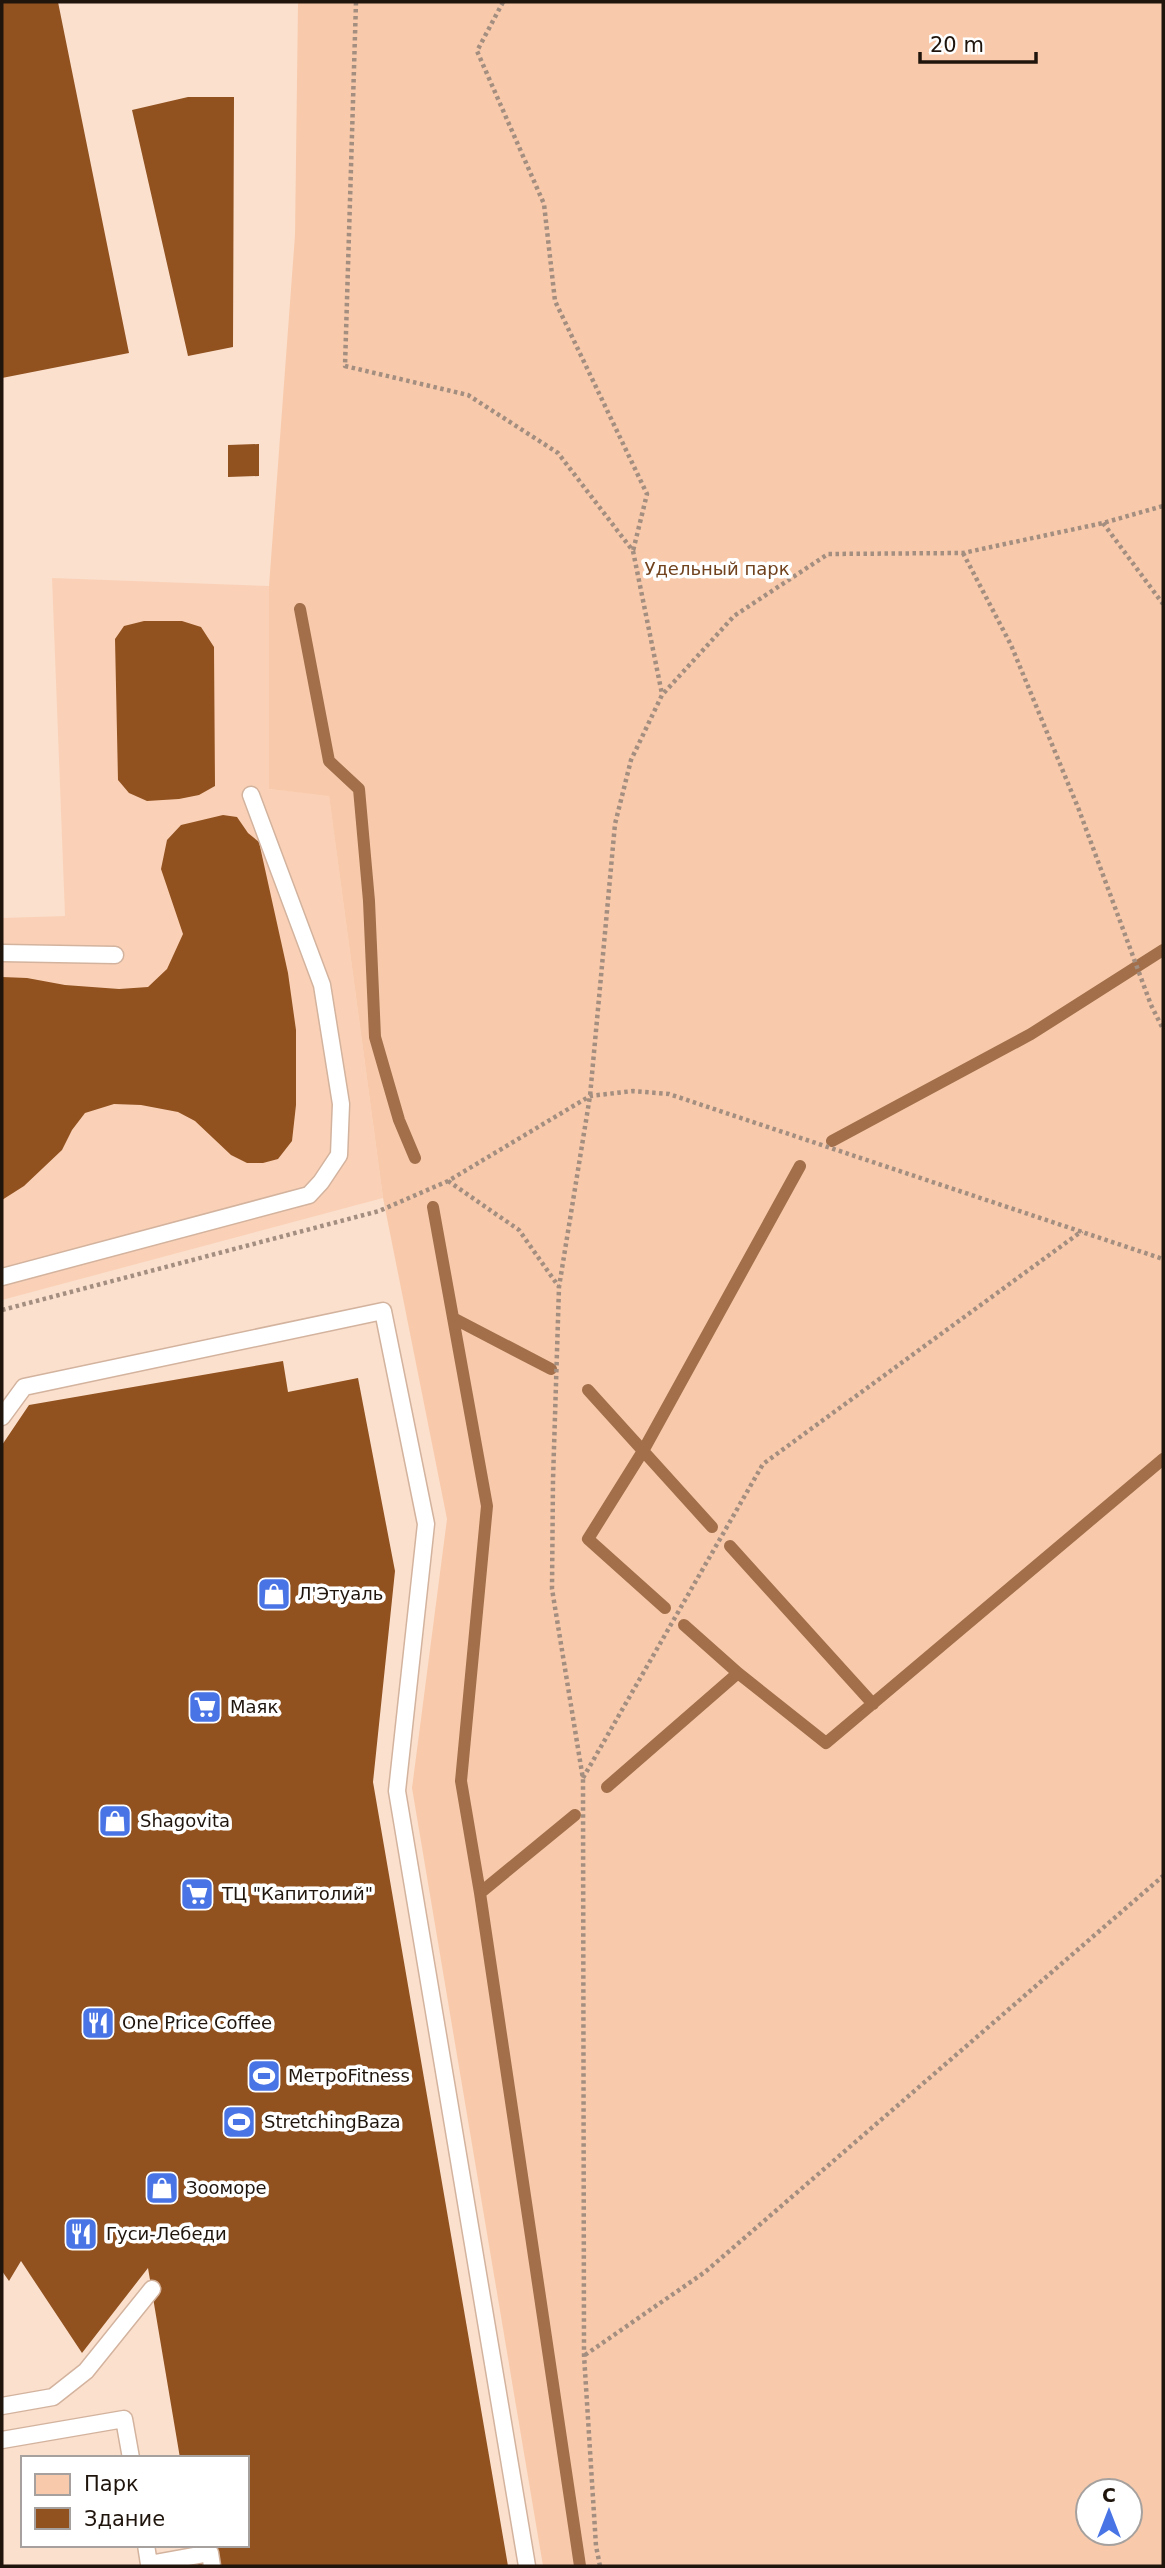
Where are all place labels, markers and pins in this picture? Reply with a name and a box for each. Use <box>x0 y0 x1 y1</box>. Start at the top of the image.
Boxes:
shop icon: Л'Этуаль <box>255 1575 293 1613</box>
place label: Л'Этуаль <box>298 1583 383 1604</box>
supermarket icon: Маяк <box>186 1688 224 1726</box>
place label: Маяк <box>230 1696 278 1717</box>
shop icon: Shagovita <box>96 1802 134 1840</box>
place label: Shagovita <box>140 1810 230 1831</box>
supermarket icon: ТЦ "Капитолий" <box>178 1875 216 1913</box>
place label: ТЦ "Капитолий" <box>221 1883 373 1904</box>
restaurant icon: One Price Coffee <box>79 2004 117 2042</box>
place label: One Price Coffee <box>122 2012 272 2033</box>
sports icon: МетроFitness <box>245 2057 283 2095</box>
place label: МетроFitness <box>288 2065 410 2086</box>
sports icon: StretchingBaza <box>220 2103 258 2141</box>
place label: StretchingBaza <box>264 2111 401 2132</box>
shop icon: Зооморе <box>143 2169 181 2207</box>
place label: Зооморе <box>186 2177 267 2198</box>
restaurant icon: Гуси-Лебеди <box>62 2215 100 2253</box>
place label: Гуси-Лебеди <box>106 2223 227 2244</box>

